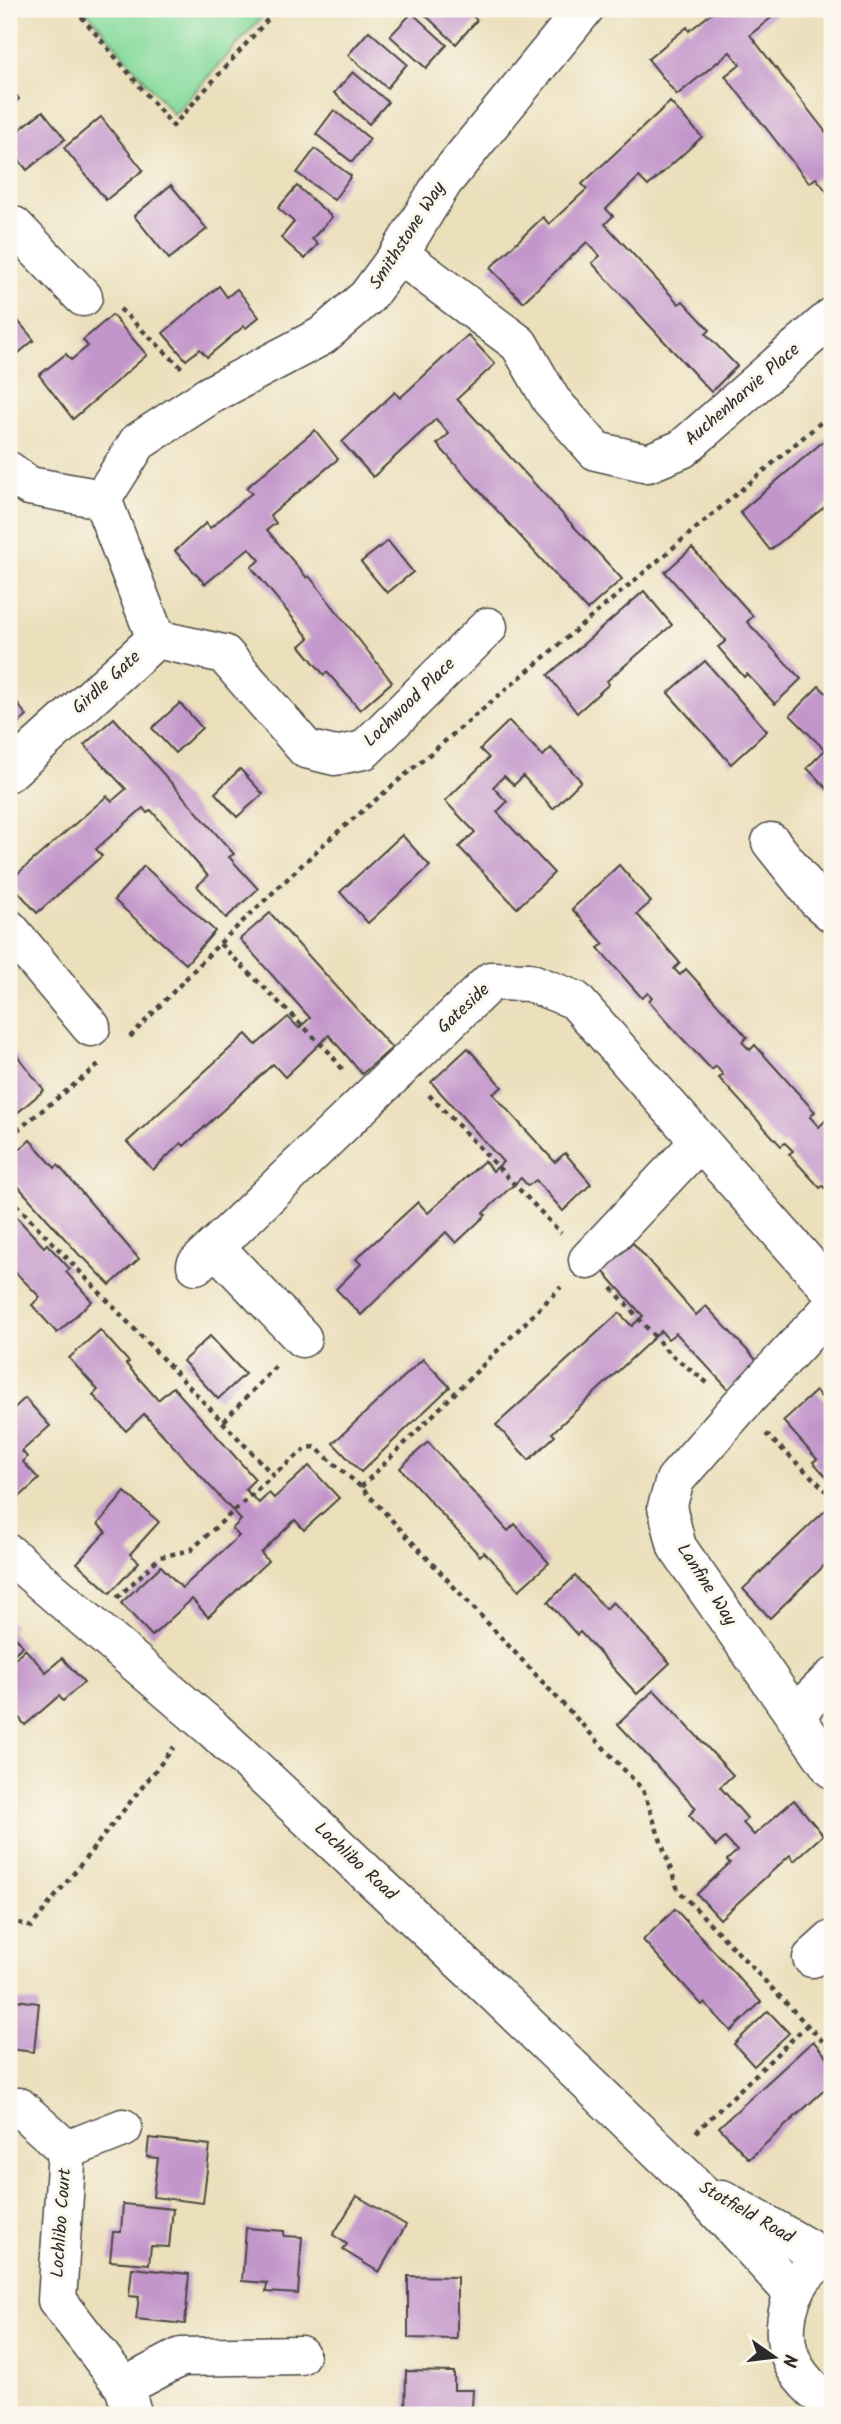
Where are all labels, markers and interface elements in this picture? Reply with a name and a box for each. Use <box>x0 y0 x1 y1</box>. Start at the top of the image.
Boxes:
street label: Smithstone Way <box>362 176 454 296</box>
street label: Auchenharvie Place <box>679 337 807 453</box>
street label: Girdle Gate <box>66 644 148 722</box>
street label: Lochwood Place <box>357 651 463 755</box>
street label: Gateside <box>431 977 497 1041</box>
street label: Lanfine Way <box>668 1538 744 1632</box>
street label: Lochlibo Road <box>307 1816 404 1909</box>
street label: Lochlibo Court <box>44 2166 80 2279</box>
street label: Stotfield Road <box>693 2174 800 2253</box>
north arrow <box>740 2322 810 2392</box>
text: N <box>773 2351 805 2370</box>

